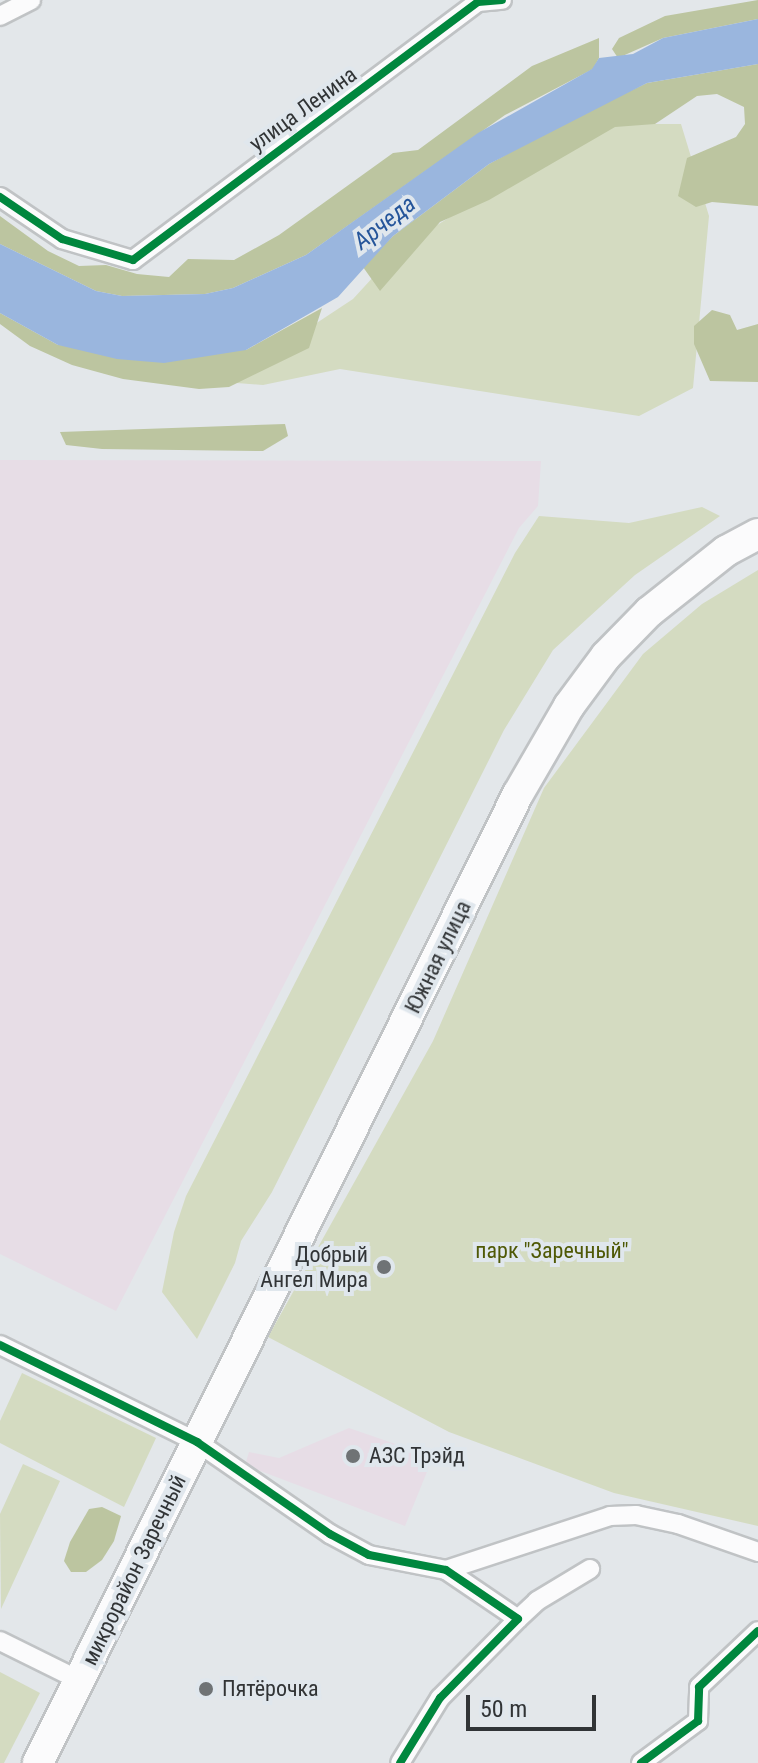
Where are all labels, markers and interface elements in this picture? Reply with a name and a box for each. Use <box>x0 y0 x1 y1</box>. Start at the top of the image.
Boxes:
street label: улица Ленина <box>244 61 362 157</box>
water label: Арчеда <box>348 190 422 256</box>
street label: Южная улица <box>399 896 477 1018</box>
park label: парк "Заречный" <box>475 1238 629 1264</box>
place label: Добрый Ангел Мира <box>260 1241 368 1292</box>
marker: Добрый Ангел Мира <box>375 1258 393 1276</box>
place label: АЗС Трэйд <box>369 1443 465 1469</box>
marker: АЗС Трэйд <box>344 1447 362 1465</box>
street label: микрорайон Заречный <box>76 1470 192 1670</box>
place label: Пятёрочка <box>222 1676 319 1702</box>
scale bar <box>470 1679 600 1729</box>
marker: Пятёрочка <box>197 1680 215 1698</box>
text: 50 m <box>480 1695 527 1723</box>

